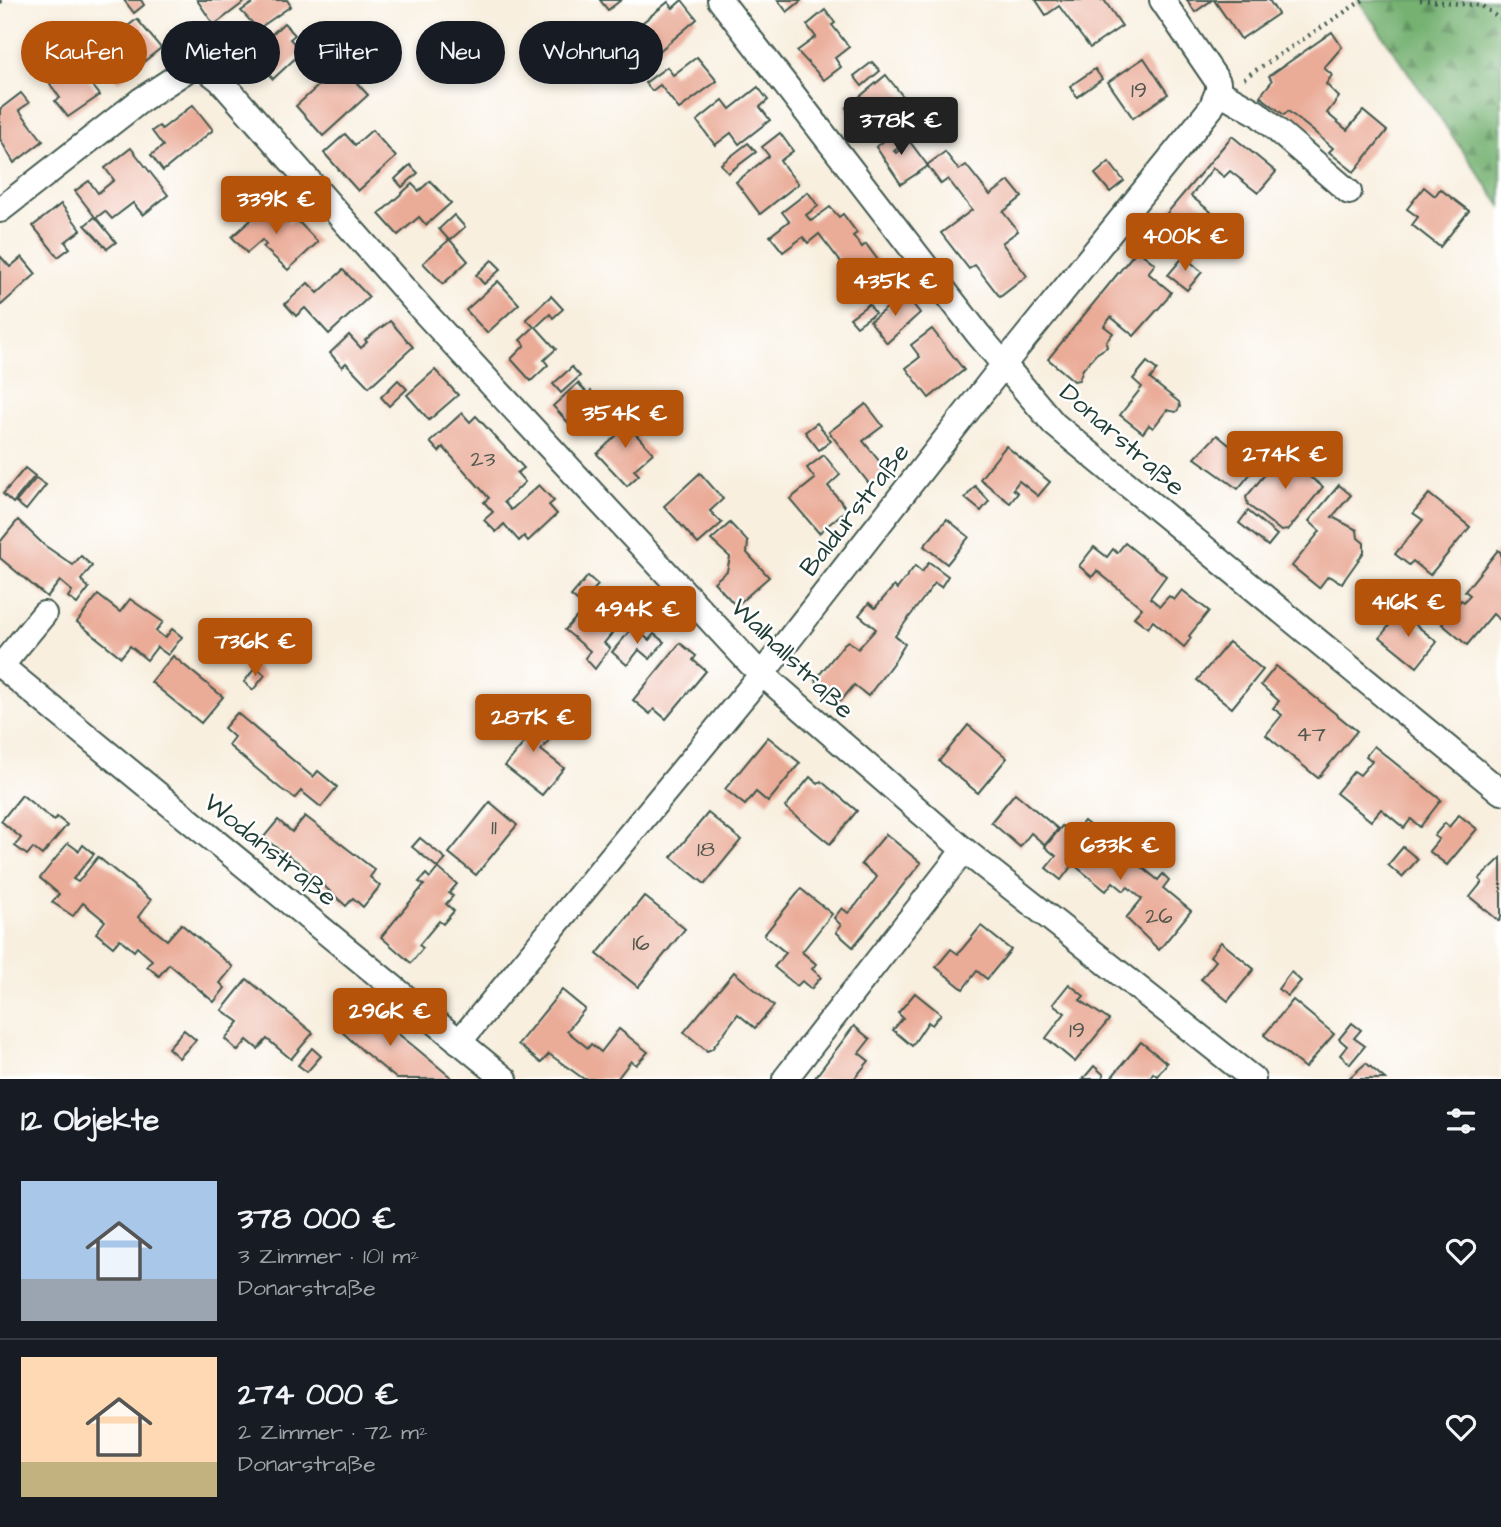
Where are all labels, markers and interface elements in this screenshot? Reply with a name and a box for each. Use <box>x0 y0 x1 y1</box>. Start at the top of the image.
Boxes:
chip: Kaufen <box>21 21 147 84</box>
chip: Mieten <box>161 21 280 84</box>
chip: Filter <box>294 21 402 84</box>
chip: Neu <box>416 21 505 84</box>
chip: Wohnung <box>519 21 663 84</box>
house number: 19 <box>1131 74 1147 106</box>
pin: 378K € <box>844 97 958 157</box>
text: 378K € <box>860 104 942 136</box>
pin: 339K € <box>219 176 333 236</box>
text: 339K € <box>237 183 315 215</box>
pin: 400K € <box>1128 214 1242 273</box>
text: 400K € <box>1142 220 1228 252</box>
pin: 435K € <box>838 258 952 318</box>
text: 435K € <box>852 265 938 297</box>
street label: Donarstraße <box>1052 375 1193 504</box>
pin: 354K € <box>568 391 682 450</box>
text: 354K € <box>582 397 668 429</box>
pin: 274K € <box>1228 432 1342 491</box>
street label: Baldurstraße <box>791 435 918 584</box>
text: 274K € <box>1243 438 1327 470</box>
house number: 23 <box>471 443 496 475</box>
pin: 416K € <box>1351 580 1465 639</box>
pin: 494K € <box>580 586 694 646</box>
text: 416K € <box>1371 586 1445 618</box>
street label: Walhallstraße <box>722 590 862 727</box>
text: 494K € <box>594 593 680 625</box>
pin: 736K € <box>198 618 312 678</box>
text: 736K € <box>214 625 296 657</box>
pin: 287K € <box>476 694 590 754</box>
text: 287K € <box>491 701 575 733</box>
house number: 47 <box>1296 718 1326 750</box>
street label: Wodanstraße <box>196 785 345 915</box>
house number: 11 <box>491 811 497 843</box>
pin: 633K € <box>1063 822 1177 882</box>
text: 633K € <box>1080 829 1160 861</box>
house number: 18 <box>697 833 715 865</box>
house number: 26 <box>1145 900 1173 932</box>
house number: 16 <box>632 927 650 959</box>
pin: 296K € <box>333 988 447 1048</box>
text: 296K € <box>349 995 431 1027</box>
house number: 19 <box>1069 1014 1085 1046</box>
text: 12 Objekte <box>21 1100 159 1142</box>
icon: filters <box>1442 1102 1480 1140</box>
text: 378 000 € <box>238 1198 396 1240</box>
icon: home <box>77 1209 161 1293</box>
icon: heart <box>1442 1232 1480 1270</box>
text: 3 Zimmer · 101 m² <box>238 1240 419 1272</box>
text: Donarstraße <box>238 1272 376 1304</box>
text: 274 000 € <box>238 1374 399 1416</box>
icon: home <box>77 1385 161 1469</box>
icon: heart <box>1442 1408 1480 1446</box>
text: 2 Zimmer · 72 m² <box>238 1416 428 1448</box>
text: Donarstraße <box>238 1448 376 1480</box>

